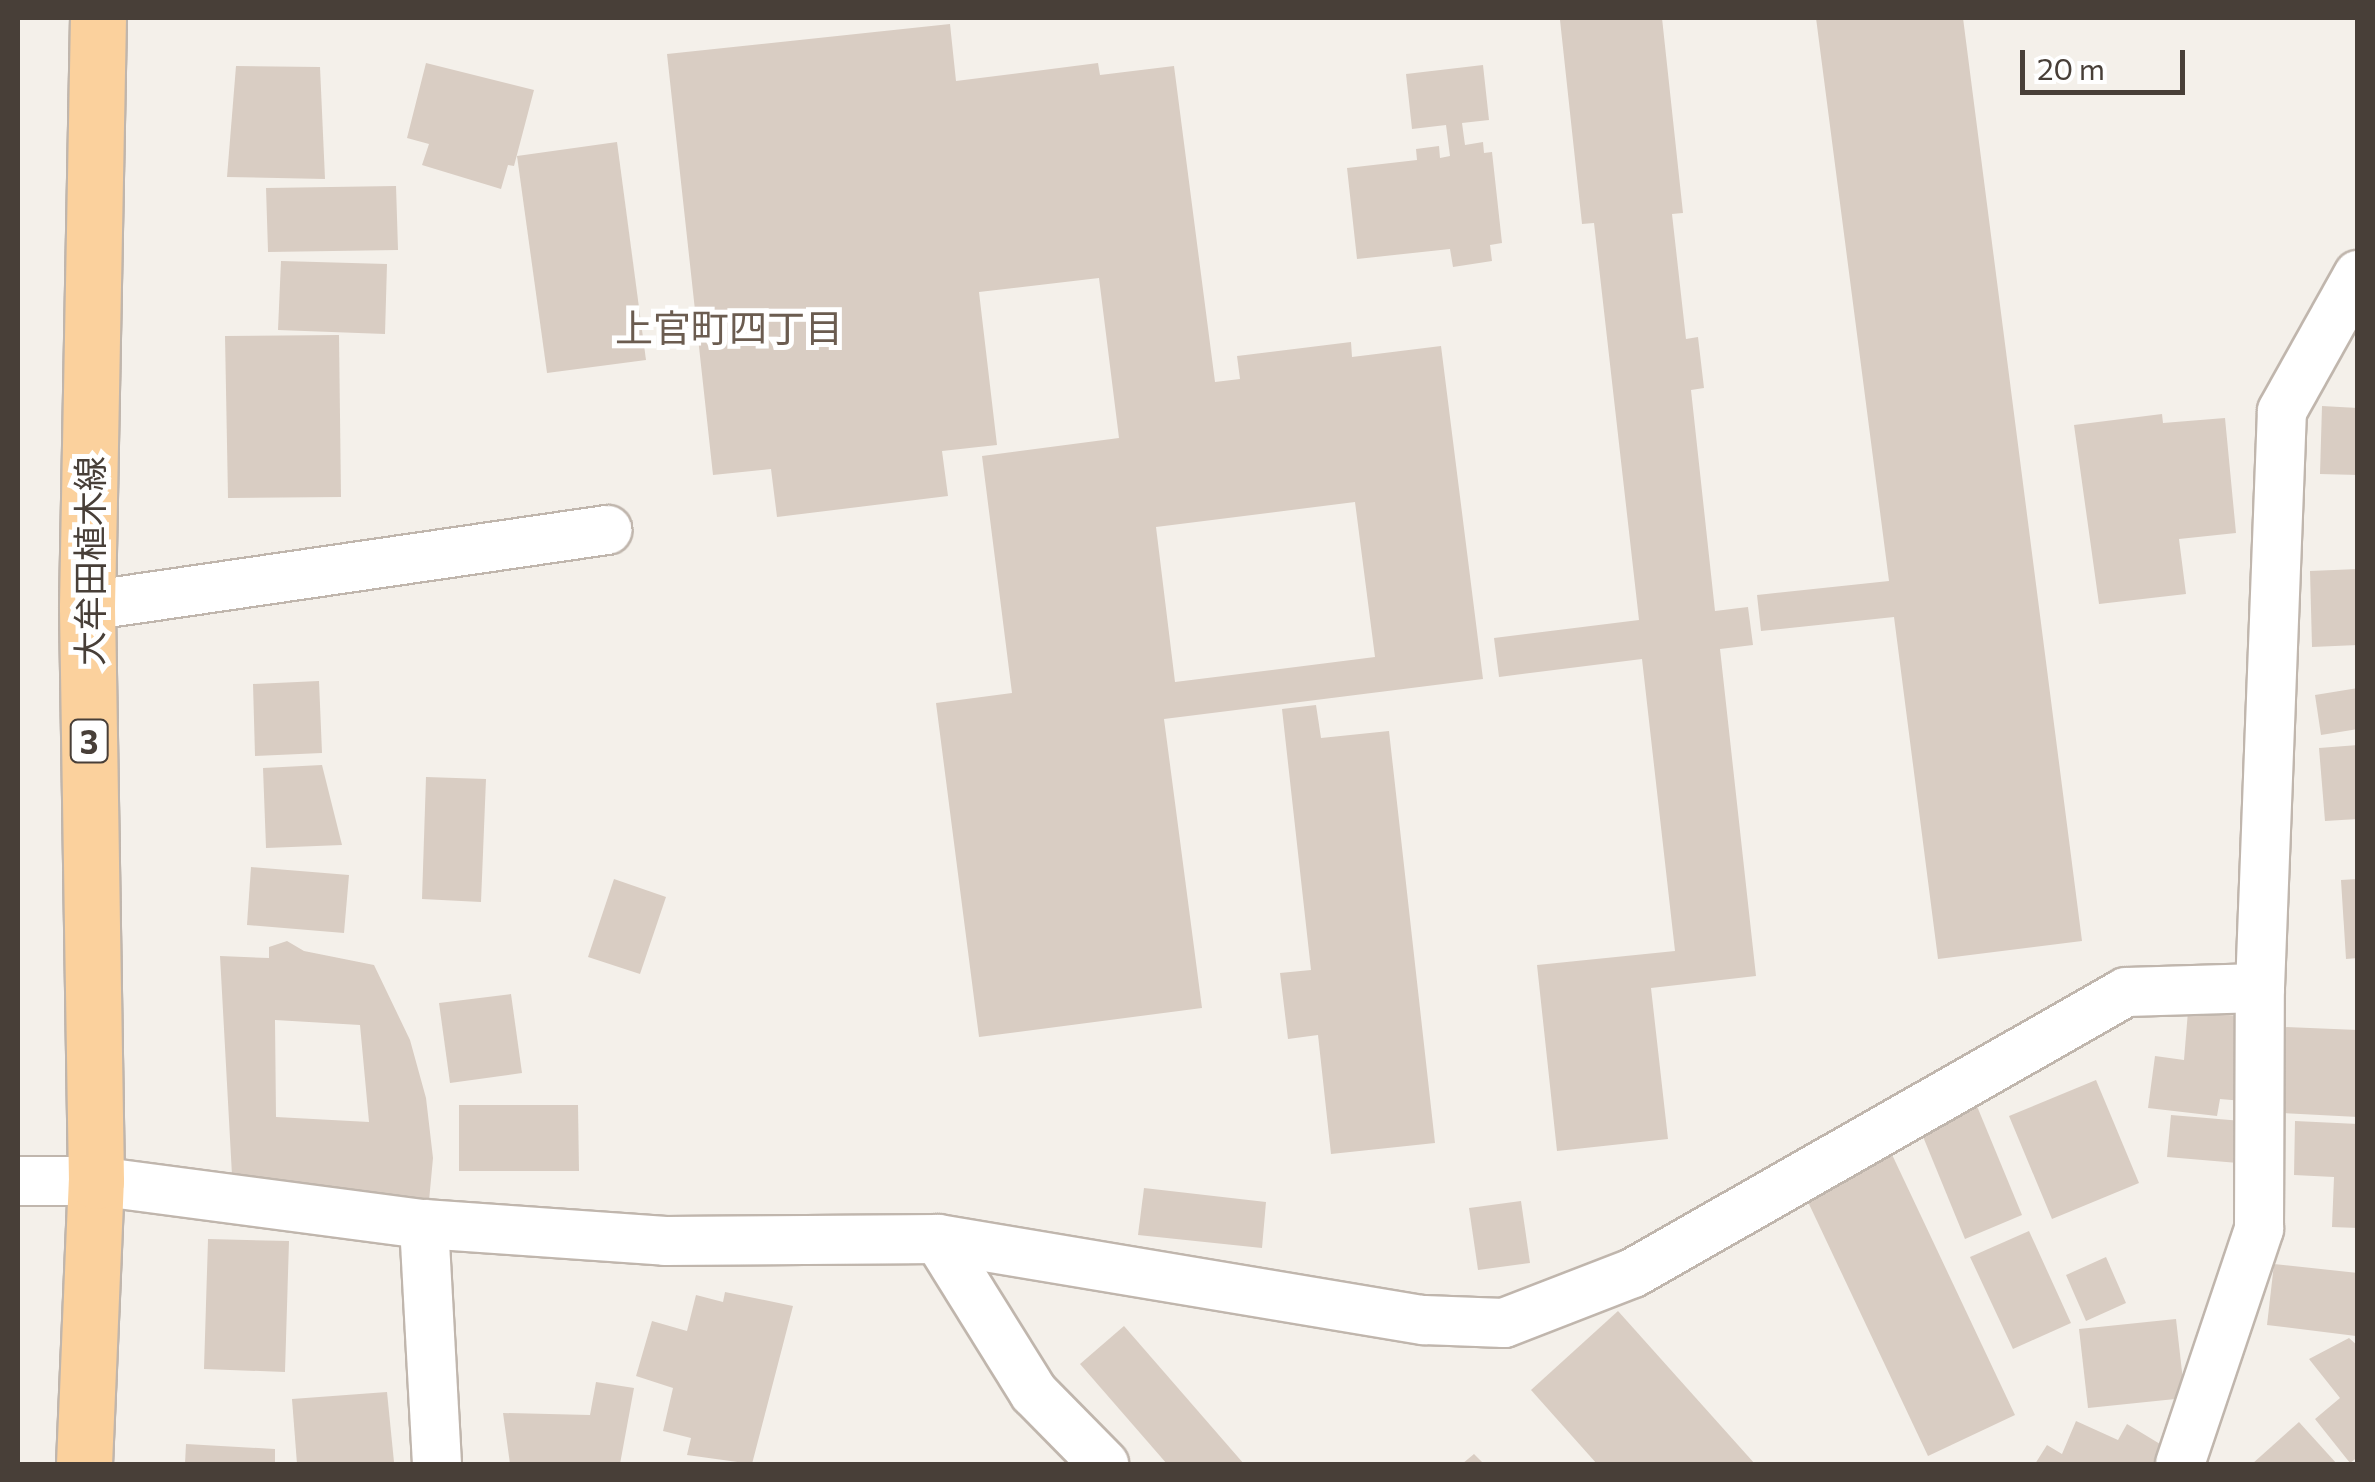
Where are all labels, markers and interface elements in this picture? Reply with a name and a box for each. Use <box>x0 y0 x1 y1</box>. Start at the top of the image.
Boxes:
scale bar <box>2025 30 2190 92</box>
text: 20 m <box>2037 49 2105 86</box>
district label: 上官町四丁目 <box>615 304 843 350</box>
street label: 大牟田植木線 <box>68 456 110 666</box>
road number: 3 <box>69 714 109 768</box>

